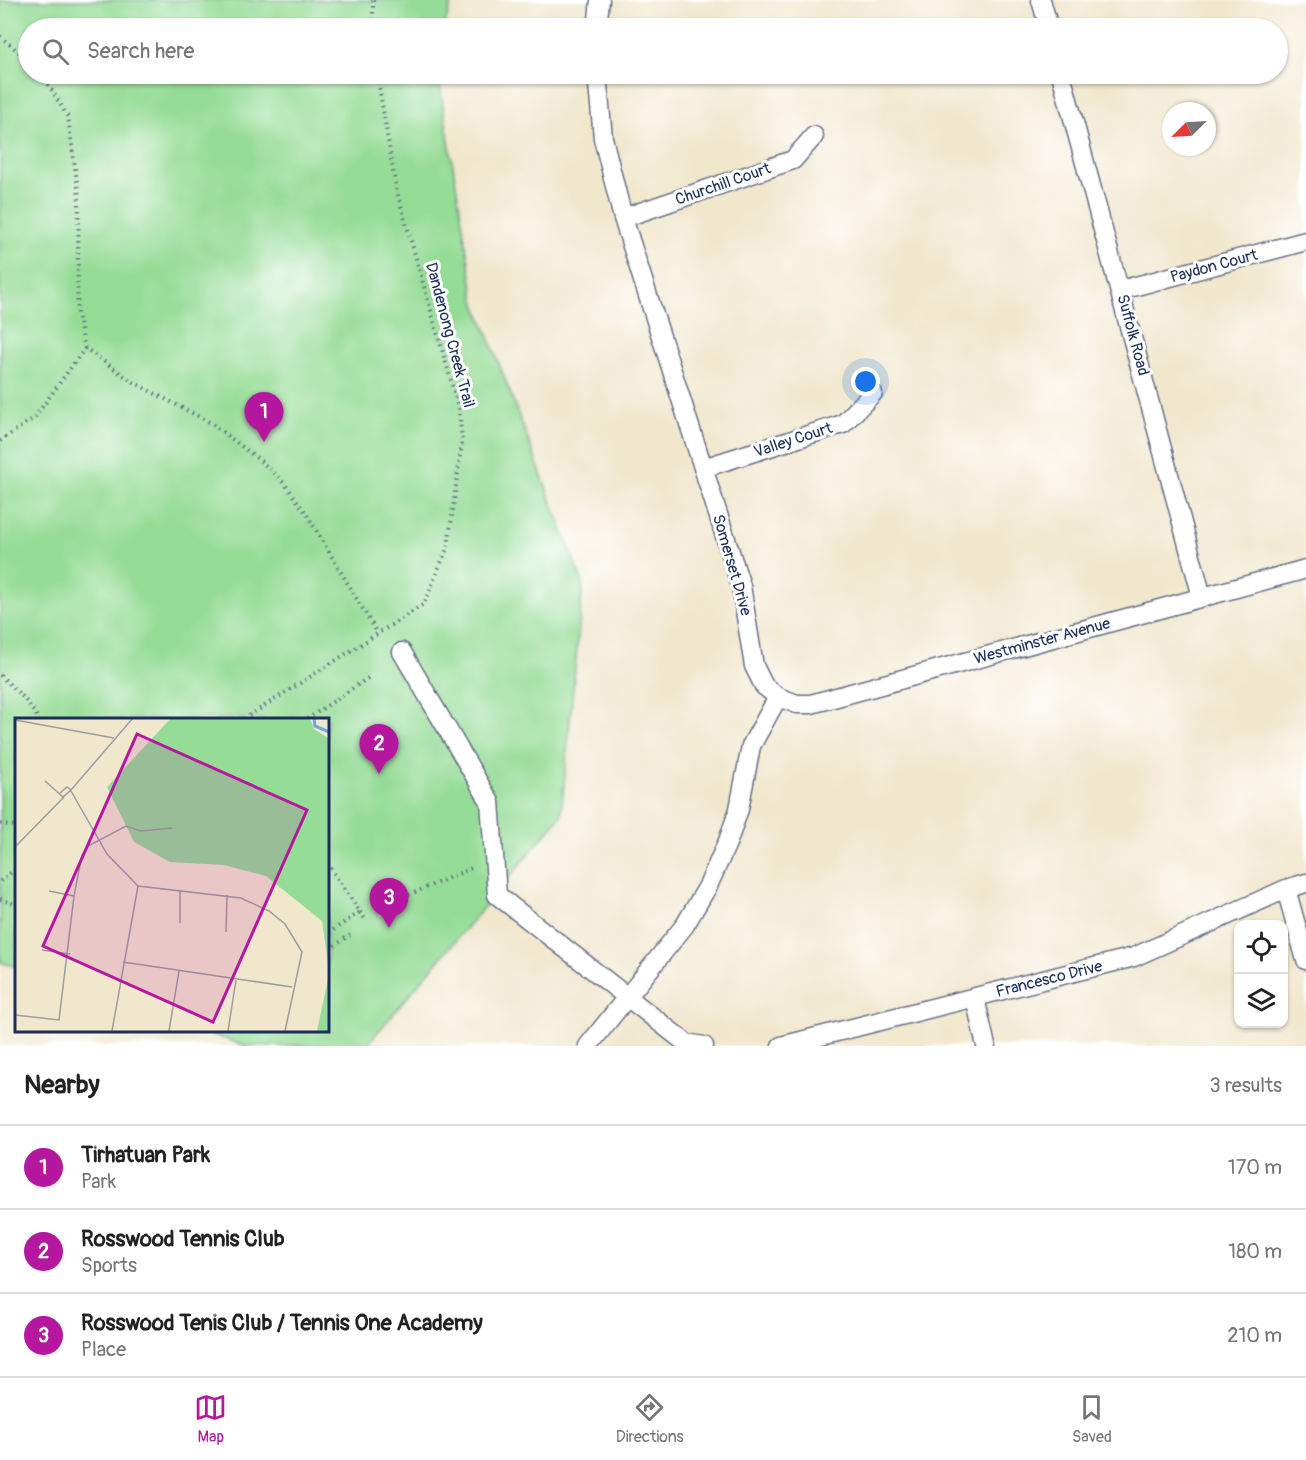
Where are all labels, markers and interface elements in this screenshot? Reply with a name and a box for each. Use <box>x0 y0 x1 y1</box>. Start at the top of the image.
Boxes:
search box <box>18 18 1288 84</box>
icon: search <box>39 35 72 68</box>
text: Search here <box>87 37 194 65</box>
north arrow <box>1162 102 1216 156</box>
street label: Churchill Court <box>673 158 774 210</box>
street label: Paydon Court <box>1168 245 1260 287</box>
street label: Dandenong Creek Trail <box>421 260 479 410</box>
street label: Suffolk Road <box>1113 292 1153 378</box>
your location <box>851 367 880 396</box>
pin: 1 <box>244 392 284 442</box>
street label: Valley Court <box>751 418 835 462</box>
street label: Somerset Drive <box>708 512 756 618</box>
street label: Westminster Avenue <box>971 613 1113 669</box>
inset map <box>15 718 328 1031</box>
pin: 2 <box>360 724 398 774</box>
pin: 3 <box>370 878 408 928</box>
map controls <box>1234 920 1288 1028</box>
button: locate <box>1234 920 1288 974</box>
street label: Francesco Drive <box>994 956 1104 1002</box>
button: layers <box>1234 974 1288 1028</box>
text: Nearby <box>24 1069 100 1101</box>
text: 3 results <box>1210 1073 1282 1098</box>
text: Tirhatuan Park <box>81 1141 210 1169</box>
text: 1 <box>40 1155 47 1180</box>
text: 170 m <box>1228 1155 1282 1180</box>
text: Park <box>81 1169 116 1194</box>
text: Rosswood Tennis Club <box>81 1225 285 1253</box>
text: 2 <box>38 1239 49 1264</box>
text: 180 m <box>1228 1239 1282 1264</box>
text: Sports <box>81 1253 137 1278</box>
text: Rosswood Tenis Club / Tennis One Academy <box>81 1309 483 1337</box>
text: 3 <box>38 1323 49 1348</box>
text: 210 m <box>1227 1323 1282 1348</box>
text: Place <box>81 1337 126 1362</box>
tab: Map <box>194 1391 227 1447</box>
tab: Directions <box>616 1391 684 1447</box>
tab: Saved <box>1072 1391 1112 1447</box>

